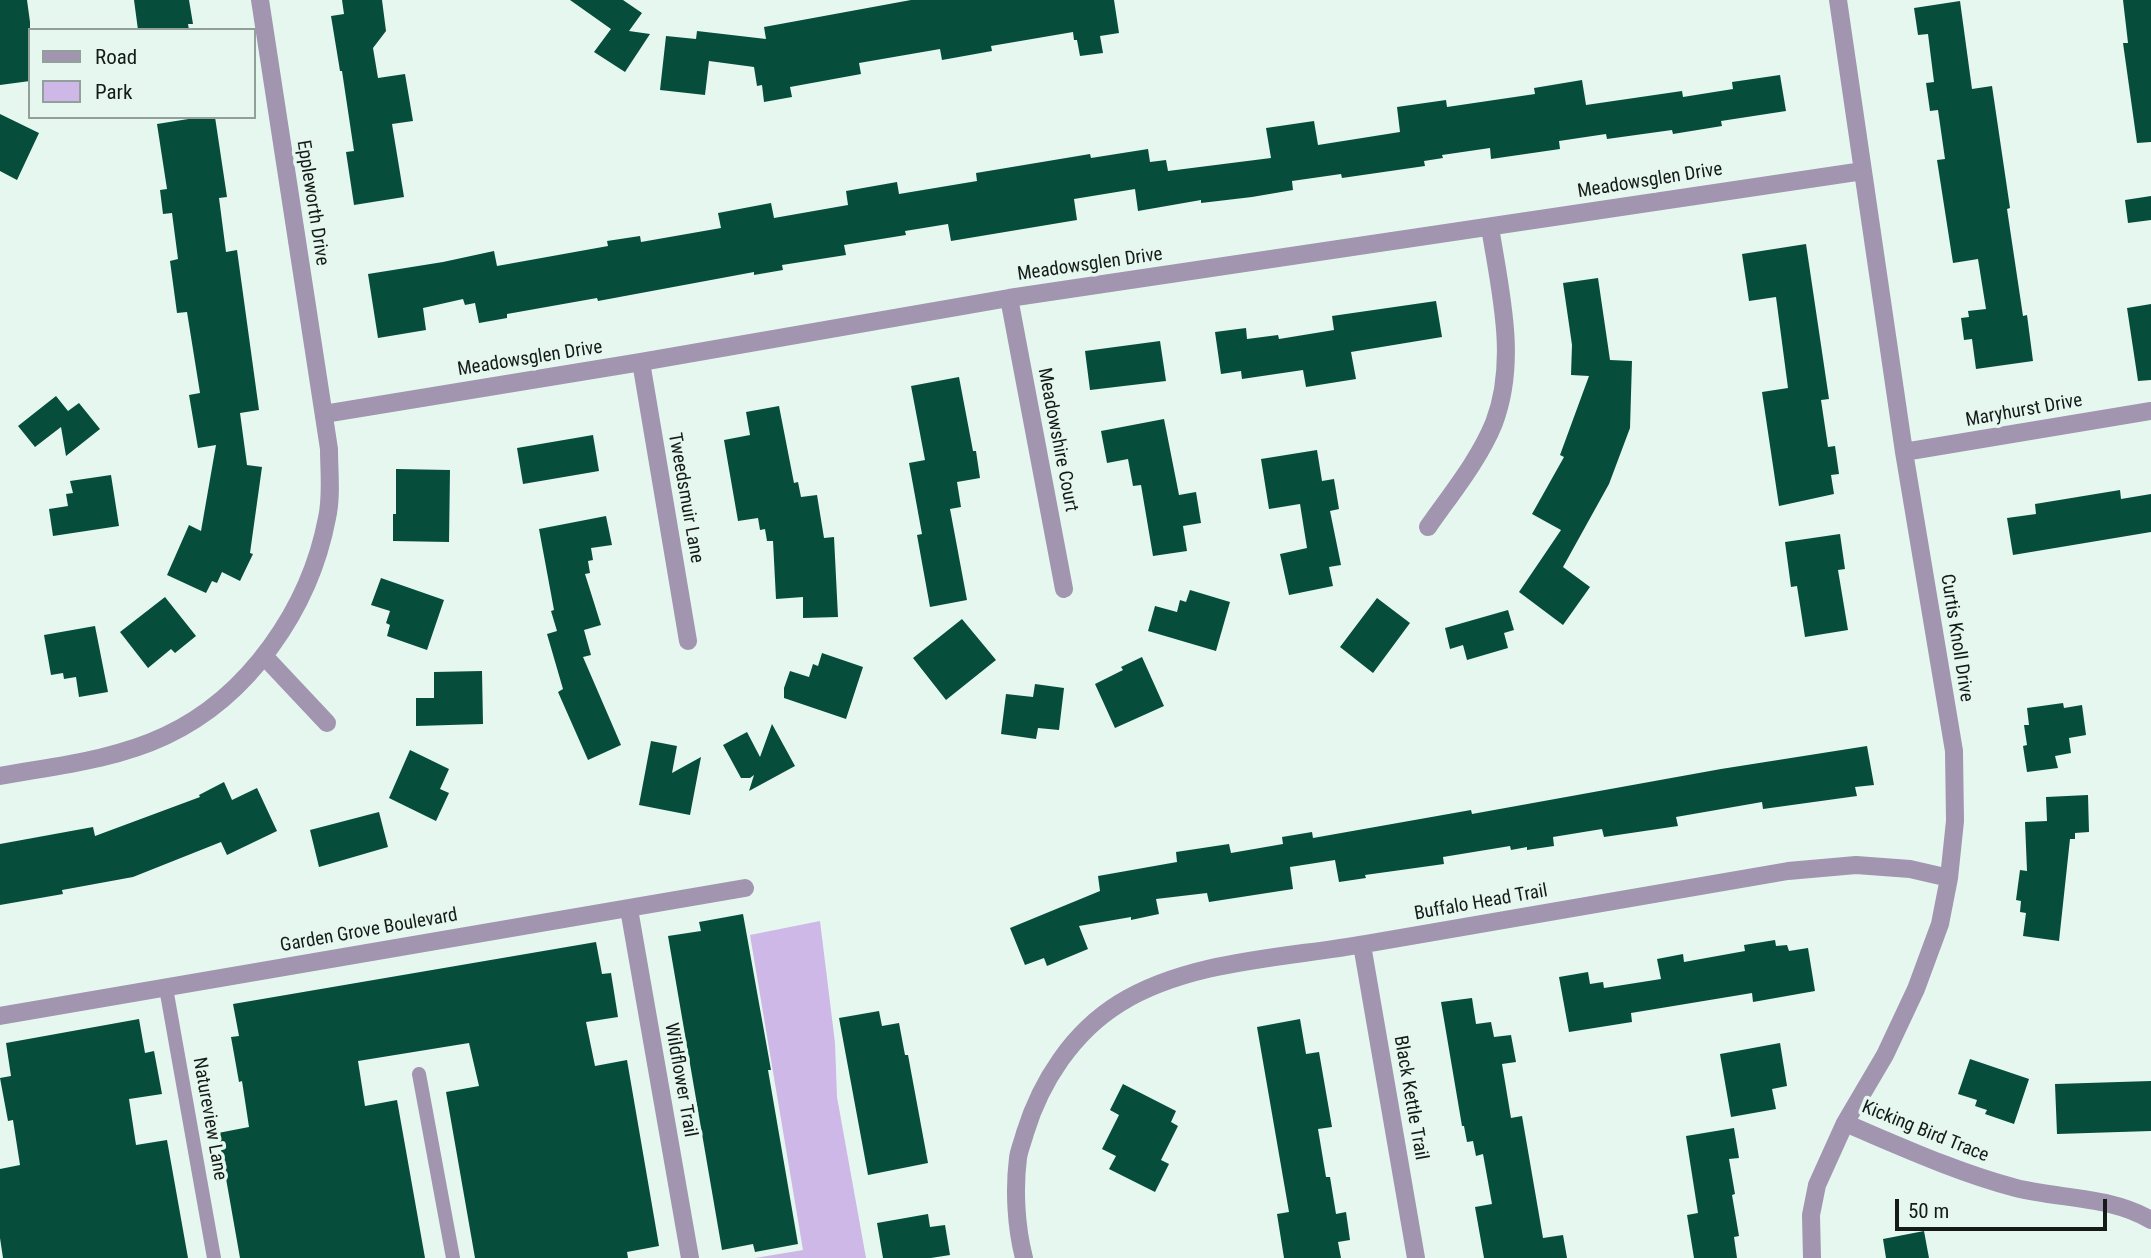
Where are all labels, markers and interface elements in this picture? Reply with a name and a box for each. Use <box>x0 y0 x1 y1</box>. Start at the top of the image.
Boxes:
legend <box>28 28 256 119</box>
text: Road <box>95 45 137 69</box>
text: Park <box>95 80 132 104</box>
street label: Eppleworth Drive <box>291 139 333 267</box>
street label: Meadowsglen Drive <box>1576 158 1724 204</box>
street label: Meadowsglen Drive <box>1016 244 1164 286</box>
street label: Meadowsglen Drive <box>456 336 604 382</box>
street label: Meadowshire Court <box>1032 366 1082 514</box>
street label: Maryhurst Drive <box>1964 390 2084 432</box>
street label: Tweedsmuir Lane <box>662 431 708 565</box>
street label: Curtis Knoll Drive <box>1935 572 1977 704</box>
street label: Buffalo Head Trail <box>1413 880 1549 926</box>
street label: Garden Grove Boulevard <box>279 904 459 958</box>
street label: Wildflower Trail <box>659 1021 701 1139</box>
street label: Black Kettle Trail <box>1388 1034 1432 1162</box>
street label: Natureview Lane <box>187 1056 231 1182</box>
street label: Kicking Bird Trace <box>1858 1096 1992 1168</box>
scale bar <box>1899 1184 2111 1228</box>
text: 50 m <box>1908 1199 1949 1223</box>

